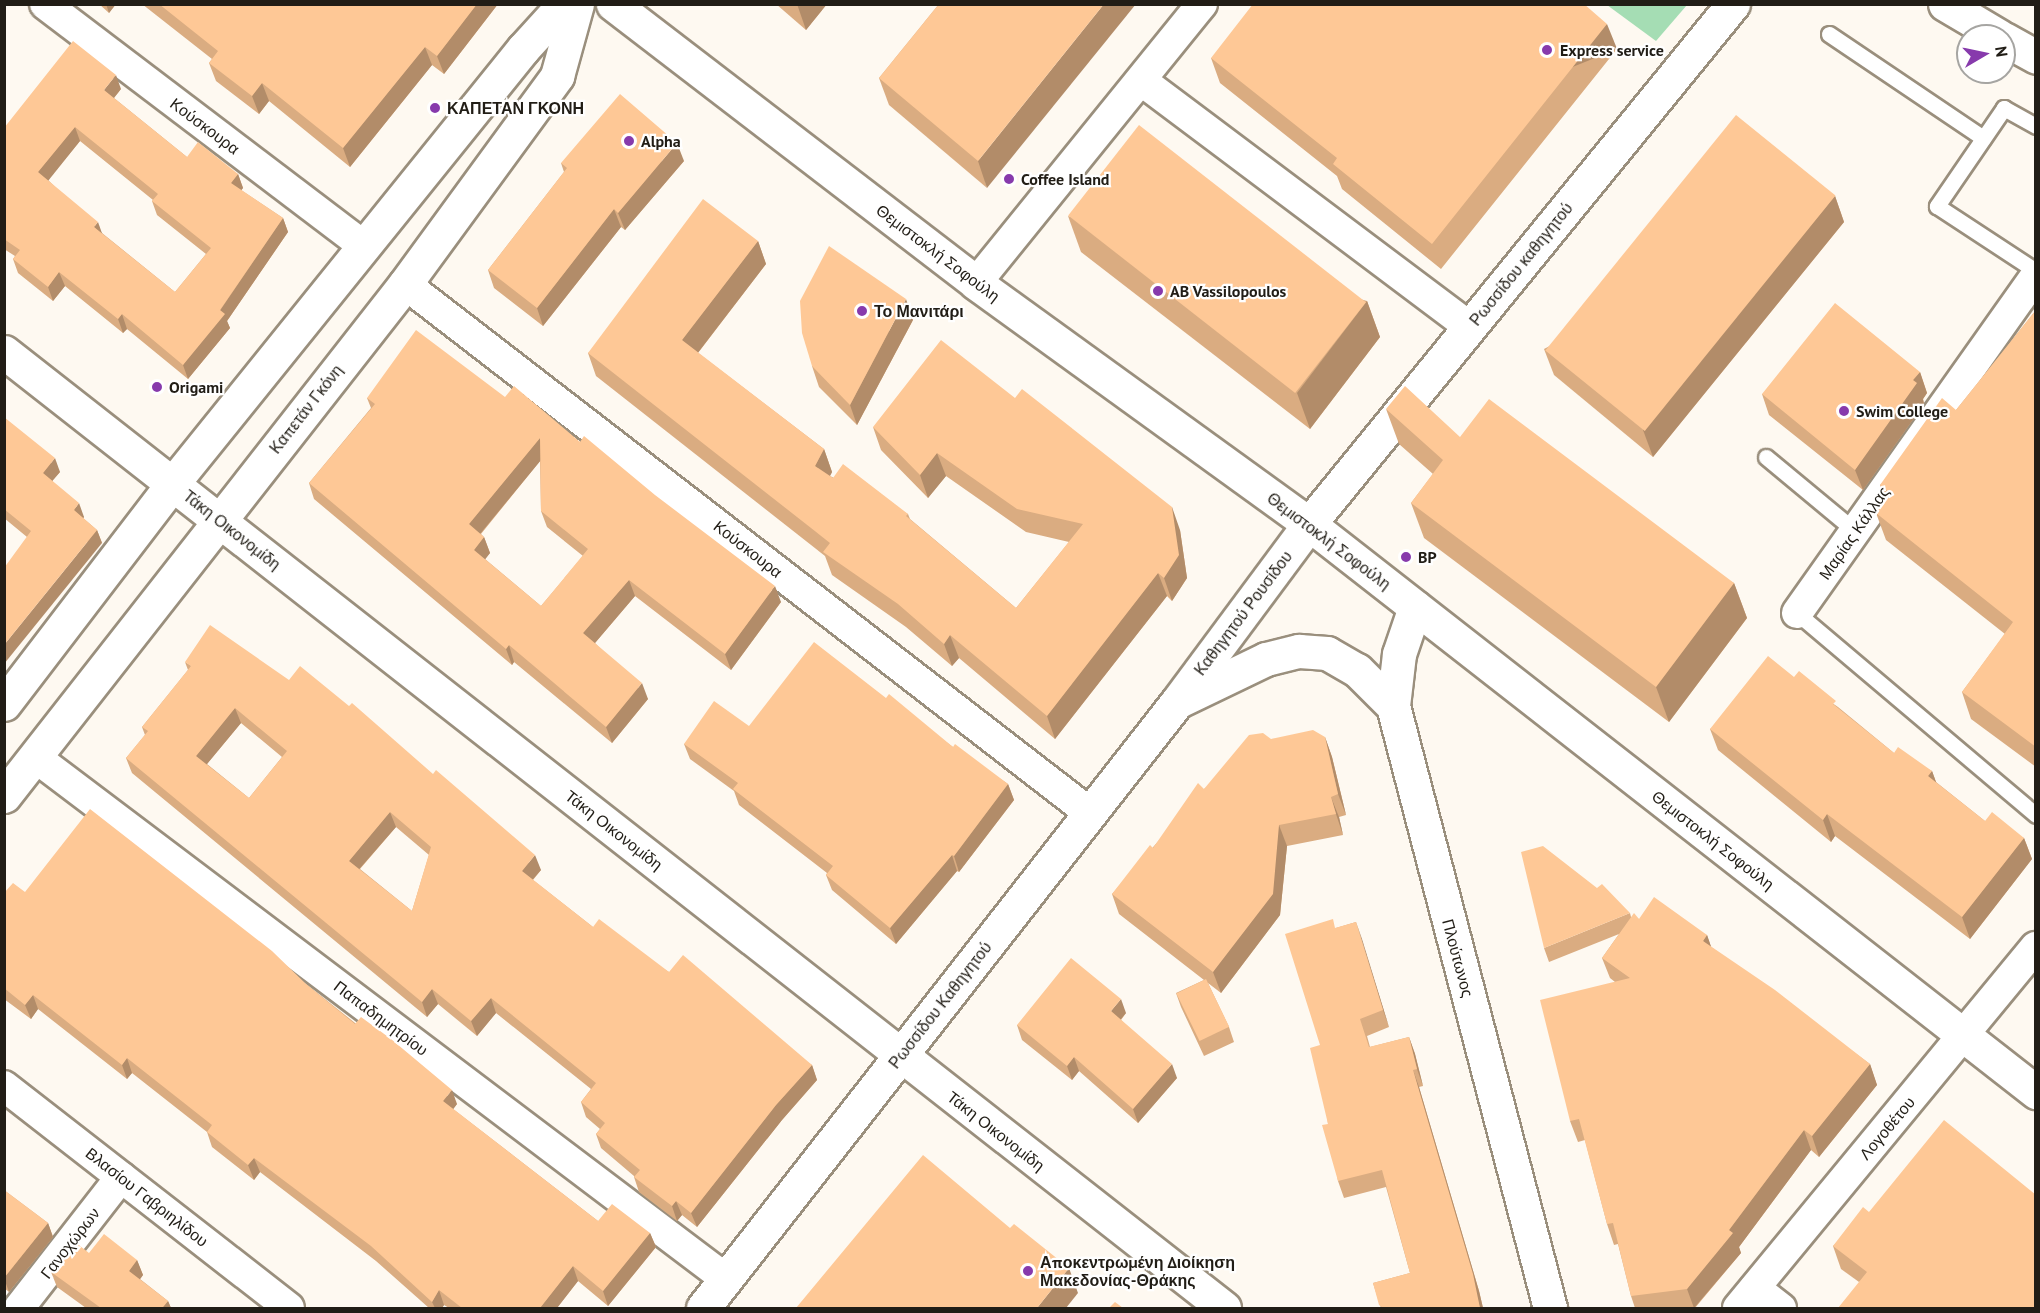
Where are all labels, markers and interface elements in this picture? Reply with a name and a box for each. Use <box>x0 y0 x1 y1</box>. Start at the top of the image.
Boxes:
north arrow <box>1956 24 2016 84</box>
place label: Express service <box>1560 40 1664 60</box>
marker: Express service <box>1538 41 1556 59</box>
text: N <box>1991 45 2013 58</box>
street label: Κούσκουρα <box>167 94 243 158</box>
place label: ΚΑΠΕΤΑΝ ΓΚΟΝΗ <box>447 98 584 118</box>
marker: ΚΑΠΕΤΑΝ ΓΚΟΝΗ <box>428 101 442 115</box>
place label: Alpha <box>641 131 681 151</box>
marker: Alpha <box>622 134 636 148</box>
place label: Coffee Island <box>1021 169 1109 189</box>
marker: Coffee Island <box>1002 172 1016 186</box>
street label: Ρωσσίδου καθηγητού <box>1465 199 1577 329</box>
street label: Θεμιστοκλή Σοφούλη <box>872 200 1004 306</box>
place label: AB Vassilopoulos <box>1170 281 1287 301</box>
marker: AB Vassilopoulos <box>1151 284 1165 298</box>
place label: Το Μανιτάρι <box>874 301 964 321</box>
marker: Το Μανιτάρι <box>855 304 869 318</box>
street label: Καπετάν Γκόνη <box>265 361 347 457</box>
place label: Origami <box>169 377 223 397</box>
marker: Origami <box>150 380 164 394</box>
place label: Swim College <box>1856 401 1948 421</box>
marker: Swim College <box>1837 404 1851 418</box>
street label: Μαρίας Κάλλας <box>1815 483 1893 583</box>
street label: Τάκη Οικονομίδη <box>180 486 284 574</box>
street label: Θεμιστοκλή Σοφούλη <box>1263 488 1395 594</box>
street label: Κούσκουρα <box>710 516 786 582</box>
street label: Καθηγητού Ρουσίδου <box>1190 547 1296 679</box>
place label: BP <box>1418 547 1437 567</box>
marker: BP <box>1399 550 1413 564</box>
street label: Τάκη Οικονομίδη <box>562 786 666 874</box>
street label: Θεμιστοκλή Σοφούλη <box>1648 786 1778 894</box>
street label: Πλούτωνος <box>1438 917 1478 999</box>
street label: Ρωσσίδου Καθηγητού <box>885 938 995 1072</box>
street label: Παπαδημητρίου <box>330 976 432 1060</box>
street label: Τάκη Οικονομίδη <box>944 1087 1048 1175</box>
street label: Λογοθέτου <box>1855 1093 1919 1163</box>
street label: Βλασίου Γαβριηλίδου <box>82 1143 212 1251</box>
street label: Γανοχώρων <box>36 1204 104 1282</box>
place label: Αποκεντρωμένη Διοίκηση Μακεδονίας-Θράκης <box>1040 1252 1235 1290</box>
marker: Αποκεντρωμένη Διοίκηση Μακεδονίας-Θράκης <box>1021 1264 1035 1278</box>

